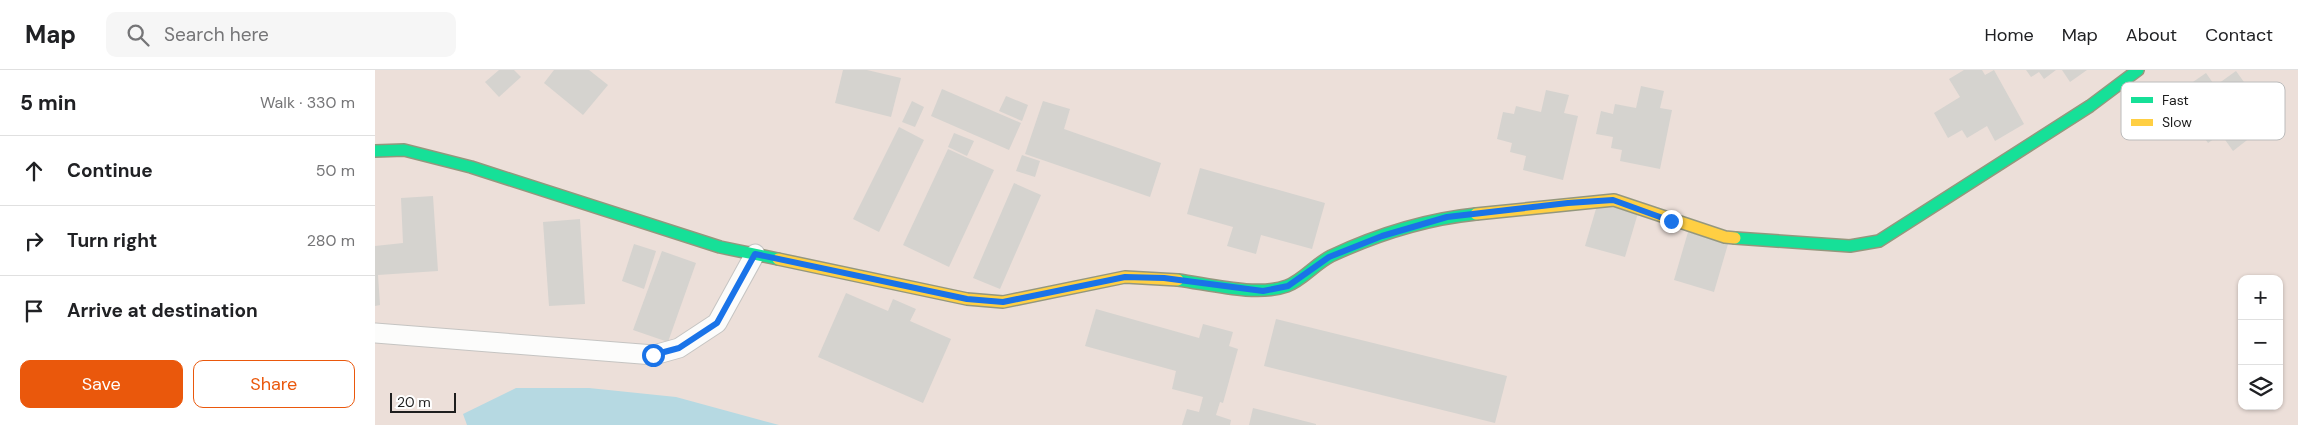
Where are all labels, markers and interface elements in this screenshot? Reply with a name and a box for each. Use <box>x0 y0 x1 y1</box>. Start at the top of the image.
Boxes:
search box <box>106 12 456 57</box>
text: Map <box>25 19 76 50</box>
icon: search <box>124 21 152 49</box>
text: Search here <box>164 22 269 47</box>
text: Home <box>1984 23 2034 47</box>
text: Map <box>2062 23 2098 47</box>
text: About <box>2126 23 2177 47</box>
text: Contact <box>2205 23 2273 47</box>
legend <box>2121 82 2285 140</box>
text: 5 min <box>20 89 76 117</box>
text: Fast <box>2162 91 2189 109</box>
text: Walk · 330 m <box>260 92 355 113</box>
text: Slow <box>2162 113 2192 131</box>
icon: ahead <box>20 157 48 185</box>
text: Continue <box>67 158 153 183</box>
text: 50 m <box>316 160 355 181</box>
route end <box>1660 210 1683 233</box>
icon: right <box>20 227 48 255</box>
text: Turn right <box>67 228 157 253</box>
text: 280 m <box>307 230 355 251</box>
map controls <box>2238 275 2283 410</box>
button: + <box>2238 275 2283 320</box>
icon: arrive <box>20 297 48 325</box>
text: Arrive at destination <box>67 298 258 323</box>
button: − <box>2238 320 2283 365</box>
route start <box>642 344 665 367</box>
button: Save <box>20 360 183 408</box>
button: Share <box>193 360 355 408</box>
button: layers <box>2238 365 2283 410</box>
scale bar <box>390 390 456 413</box>
text: 20 m <box>397 393 431 411</box>

